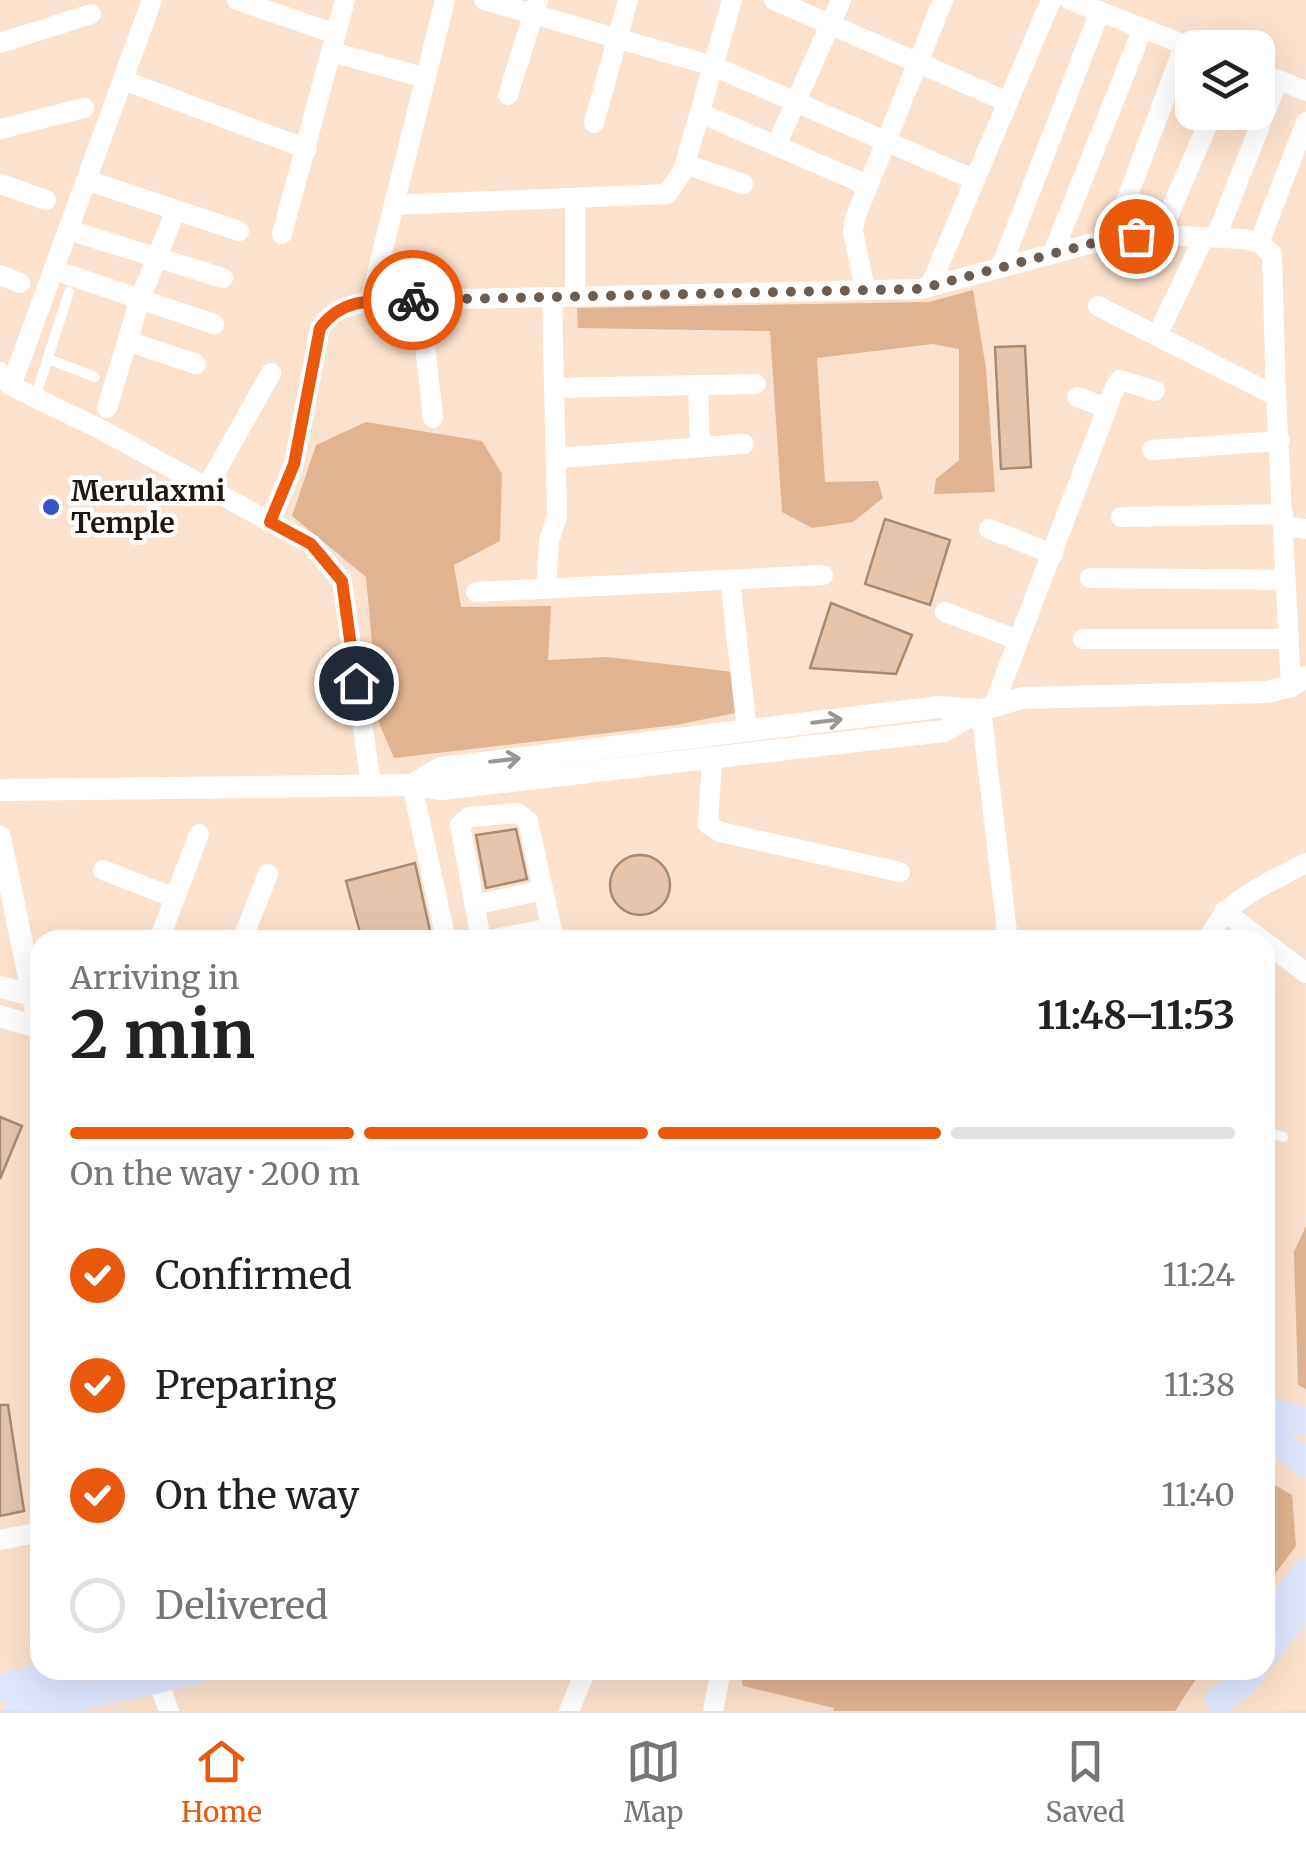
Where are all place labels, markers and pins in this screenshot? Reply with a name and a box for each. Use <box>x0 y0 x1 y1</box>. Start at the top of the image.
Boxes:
pin <box>1094 194 1179 279</box>
place label: Merulaxmi Temple <box>71 473 225 541</box>
marker: Merulaxmi Temple <box>40 496 62 518</box>
pin <box>314 641 399 726</box>

